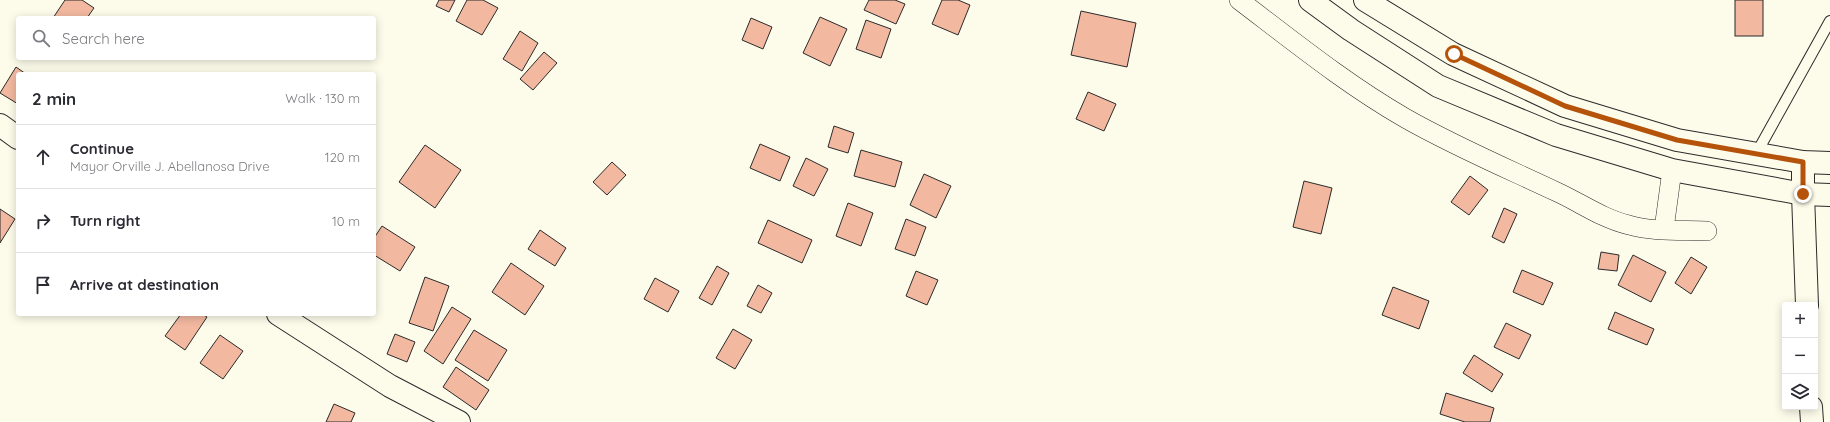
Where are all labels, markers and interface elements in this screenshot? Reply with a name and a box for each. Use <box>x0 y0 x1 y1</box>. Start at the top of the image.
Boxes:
search box <box>16 16 376 60</box>
icon: search <box>30 27 52 49</box>
text: Search here <box>62 29 145 48</box>
route start <box>1445 45 1463 63</box>
text: 2 min <box>32 88 76 109</box>
text: Walk · 130 m <box>285 90 360 106</box>
text: Continue <box>70 139 134 158</box>
icon: ahead <box>32 146 54 168</box>
text: 120 m <box>325 149 360 165</box>
text: Mayor Orville J. Abellanosa Drive <box>70 158 270 174</box>
route end <box>1794 185 1812 203</box>
icon: right <box>32 210 54 232</box>
text: Turn right <box>70 211 141 230</box>
text: 10 m <box>332 213 360 229</box>
icon: arrive <box>32 274 54 296</box>
text: Arrive at destination <box>70 275 219 294</box>
map controls <box>1782 302 1818 410</box>
button: + <box>1782 302 1818 338</box>
button: − <box>1782 338 1818 374</box>
button: layers <box>1782 374 1818 410</box>

